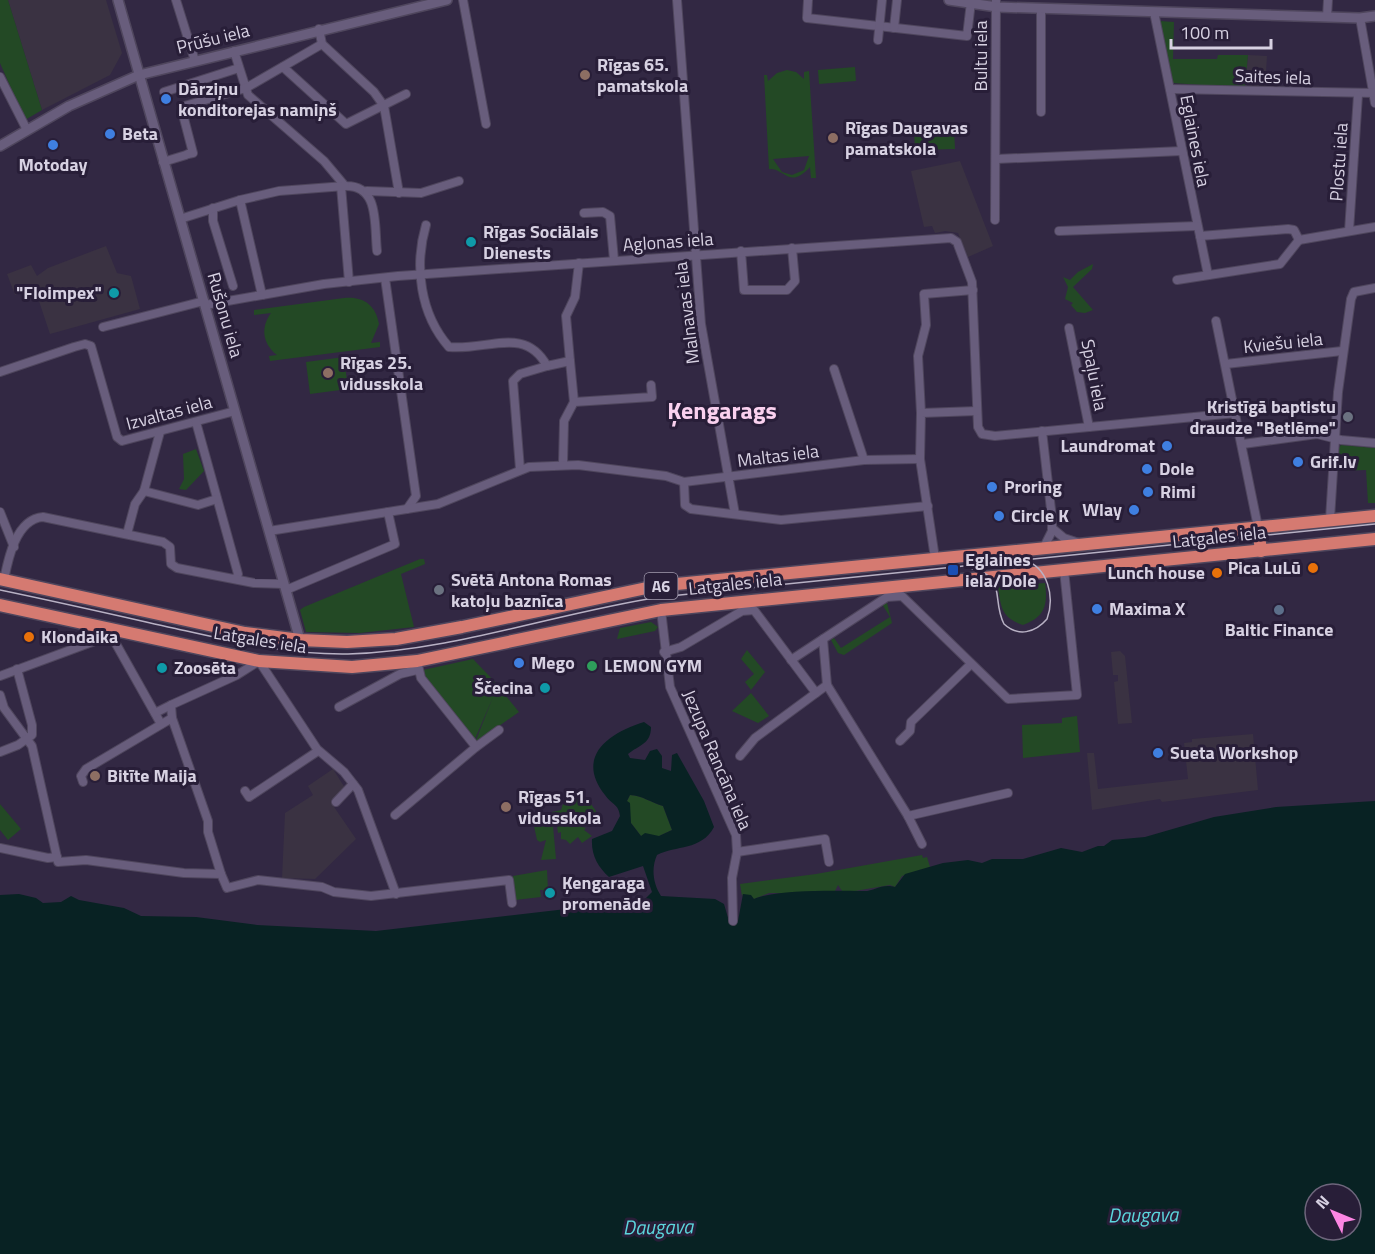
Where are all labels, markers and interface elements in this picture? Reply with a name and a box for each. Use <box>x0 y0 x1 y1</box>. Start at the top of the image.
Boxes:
scale bar <box>1171 12 1272 50</box>
street label: Prūšu iela <box>173 16 252 61</box>
text: 100 m <box>1180 19 1229 46</box>
street label: Bultu iela <box>967 21 994 91</box>
place label: Rīgas 65. pamatskola <box>597 51 688 99</box>
street label: Saites iela <box>1234 62 1312 91</box>
marker: Rīgas 65. pamatskola <box>578 68 592 82</box>
place label: Dārziņu konditorejas namiņš <box>178 75 337 123</box>
marker: Dārziņu konditorejas namiņš <box>159 92 173 106</box>
street label: Eglaines iela <box>1173 92 1218 189</box>
place label: Rīgas Daugavas pamatskola <box>845 114 968 162</box>
place label: Beta <box>122 120 158 147</box>
street label: Plostu iela <box>1322 122 1355 202</box>
marker: Beta <box>103 127 117 141</box>
marker: Rīgas Daugavas pamatskola <box>826 131 840 145</box>
marker: Motoday <box>46 138 60 152</box>
place label: Motoday <box>19 151 88 178</box>
place label: Rīgas Sociālais Dienests <box>483 218 599 266</box>
street label: Aglonas iela <box>622 225 714 258</box>
marker: Rīgas Sociālais Dienests <box>464 235 478 249</box>
street label: Malnavas iela <box>667 260 706 366</box>
street label: Rušonu iela <box>200 269 251 361</box>
place label: "Floimpex" <box>16 279 102 306</box>
marker: "Floimpex" <box>107 286 121 300</box>
street label: Kviešu iela <box>1242 325 1324 360</box>
street label: Spaļu iela <box>1074 337 1115 413</box>
place label: Rīgas 25. vidusskola <box>340 349 423 397</box>
marker: Rīgas 25. vidusskola <box>321 366 335 380</box>
street label: Izvaltas iela <box>123 388 215 437</box>
district label: Ķengarags <box>667 392 777 428</box>
place label: Kristīgā baptistu draudze "Betlēme" <box>1189 393 1336 441</box>
marker: Kristīgā baptistu draudze "Betlēme" <box>1341 410 1355 424</box>
place label: Laundromat <box>1060 432 1155 459</box>
street label: Maltas iela <box>736 437 820 474</box>
marker: Laundromat <box>1160 439 1174 453</box>
place label: Grif.lv <box>1310 448 1357 475</box>
place label: Dole <box>1159 455 1194 482</box>
marker: Grif.lv <box>1291 455 1305 469</box>
marker: Dole <box>1140 462 1154 476</box>
place label: Proring <box>1004 473 1062 500</box>
place label: Rimi <box>1160 478 1196 505</box>
marker: Proring <box>985 480 999 494</box>
marker: Rimi <box>1141 485 1155 499</box>
place label: Wlay <box>1082 496 1122 523</box>
place label: Circle K <box>1011 502 1069 529</box>
marker: Wlay <box>1127 503 1141 517</box>
marker: Circle K <box>992 509 1006 523</box>
street label: Latgales iela <box>1171 518 1267 555</box>
place label: Eglaines iela/Dole <box>965 546 1036 594</box>
place label: Pica LuLū <box>1228 554 1301 581</box>
place label: Lunch house <box>1107 559 1205 586</box>
marker: Pica LuLū <box>1306 561 1320 575</box>
marker: Eglaines iela/Dole <box>946 563 960 577</box>
street label: Latgales iela <box>687 565 783 602</box>
place label: Svētā Antona Romas katoļu baznīca <box>451 566 612 614</box>
marker: Lunch house <box>1210 566 1224 580</box>
road number: A6 <box>644 573 678 599</box>
marker: Svētā Antona Romas katoļu baznīca <box>432 583 446 597</box>
place label: Maxima X <box>1109 595 1186 622</box>
marker: Maxima X <box>1090 602 1104 616</box>
marker: Baltic Finance <box>1272 603 1286 617</box>
place label: Baltic Finance <box>1225 616 1333 643</box>
street label: Latgales iela <box>212 619 309 660</box>
place label: Klondaika <box>41 623 118 650</box>
marker: Klondaika <box>22 630 36 644</box>
place label: Mego <box>531 649 575 676</box>
place label: LEMON GYM <box>604 652 702 679</box>
place label: Zoosēta <box>174 654 236 681</box>
marker: Mego <box>512 656 526 670</box>
marker: LEMON GYM <box>585 659 599 673</box>
marker: Zoosēta <box>155 661 169 675</box>
place label: Ščecina <box>474 674 533 701</box>
marker: Ščecina <box>538 681 552 695</box>
street label: Jezupa Rancāna iela <box>676 686 759 834</box>
place label: Sueta Workshop <box>1170 739 1299 766</box>
marker: Sueta Workshop <box>1151 746 1165 760</box>
place label: Bitīte Maija <box>107 762 197 789</box>
marker: Bitīte Maija <box>88 769 102 783</box>
place label: Rīgas 51. vidusskola <box>518 783 601 831</box>
marker: Rīgas 51. vidusskola <box>499 800 513 814</box>
place label: Ķengaraga promenāde <box>562 869 651 917</box>
marker: Ķengaraga promenāde <box>543 886 557 900</box>
north arrow <box>1303 1182 1363 1242</box>
text: N <box>1309 1190 1335 1214</box>
water label: Daugava <box>1108 1198 1179 1231</box>
water label: Daugava <box>623 1210 694 1243</box>

